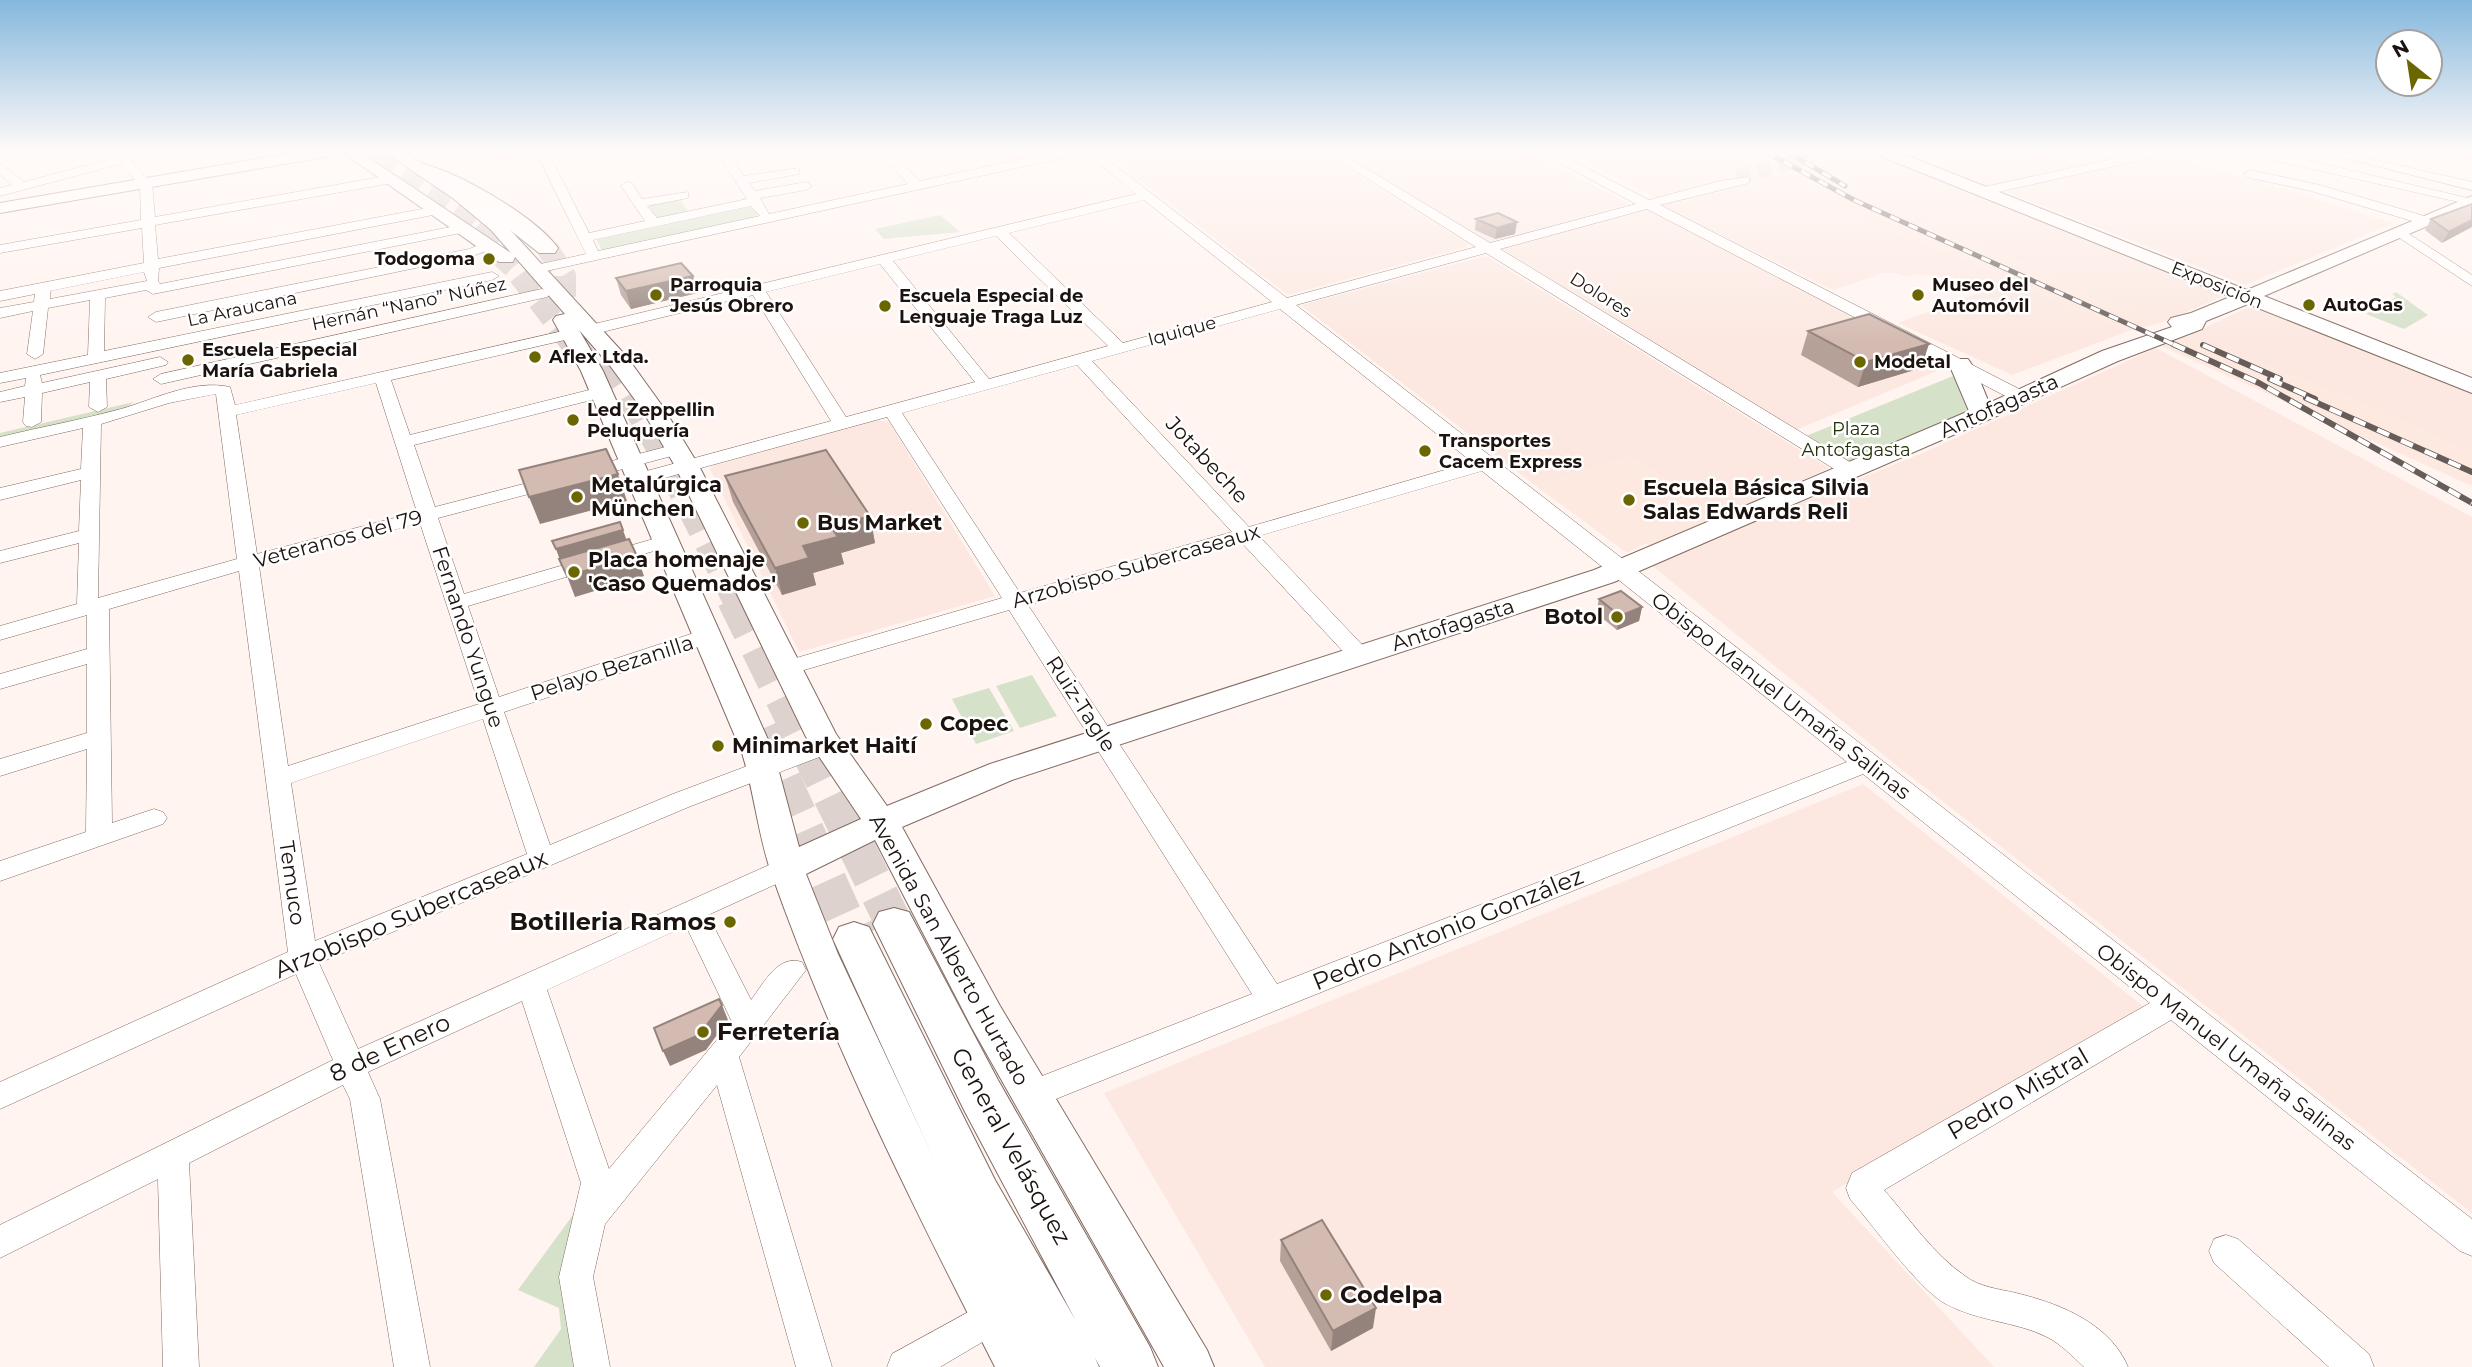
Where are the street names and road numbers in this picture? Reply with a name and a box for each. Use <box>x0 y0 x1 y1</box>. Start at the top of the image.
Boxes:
street label: Exposición <box>2168 257 2266 313</box>
street label: Dolores <box>1566 267 1636 323</box>
street label: Hernán “Nano” Núñez <box>310 273 508 335</box>
street label: La Araucana <box>185 287 299 331</box>
street label: Iquique <box>1145 311 1219 351</box>
street label: Antofagasta <box>1936 368 2062 443</box>
street label: Jotabeche <box>1160 410 1254 508</box>
street label: Veteranos del 79 <box>251 504 425 573</box>
street label: Arzobispo Subercaseaux <box>1009 518 1263 613</box>
street label: Fernando Yungue <box>427 543 510 731</box>
street label: Obispo Manuel Umaña Salinas <box>1647 587 1916 805</box>
street label: Antofagasta <box>1388 593 1517 656</box>
street label: Pelayo Bezanilla <box>527 629 697 706</box>
street label: Ruiz-Tagle <box>1041 651 1122 756</box>
street label: Avenida San Alberto Hurtado <box>864 810 1035 1090</box>
street label: Temuco <box>274 839 311 927</box>
street label: Arzobispo Subercaseaux <box>270 843 552 984</box>
street label: Pedro Antonio González <box>1308 861 1587 996</box>
street label: Obispo Manuel Umaña Salinas <box>2092 938 2361 1156</box>
street label: 8 de Enero <box>325 1007 455 1088</box>
street label: Pedro Mistral <box>1942 1041 2094 1146</box>
street label: General Velásquez <box>945 1042 1078 1249</box>

